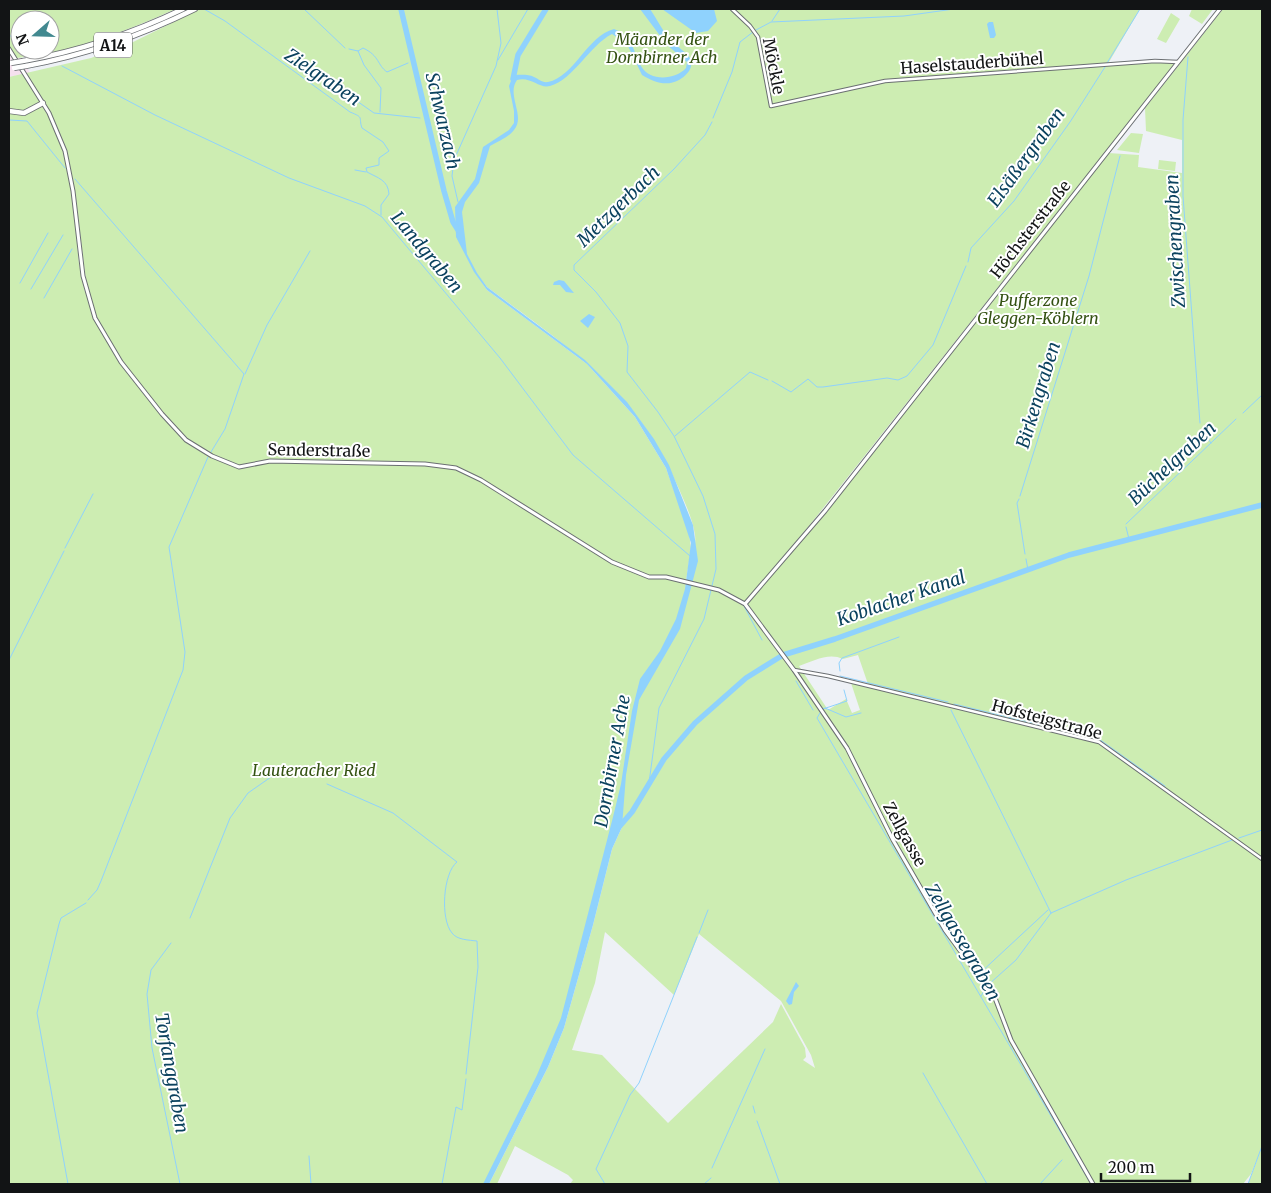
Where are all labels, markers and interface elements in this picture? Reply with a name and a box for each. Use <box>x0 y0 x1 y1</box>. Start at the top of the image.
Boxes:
north arrow <box>10 10 60 60</box>
park label: Mäander der Dornbirner Ach <box>605 29 718 67</box>
text: N <box>12 31 33 48</box>
road number: A14 <box>94 32 132 58</box>
street label: Möckle <box>759 36 789 96</box>
water label: Zielgraben <box>280 43 365 111</box>
street label: Haselstauderbühel <box>900 48 1044 78</box>
water label: Schwarzach <box>421 70 465 172</box>
water label: Elsäßergraben <box>982 103 1070 211</box>
water label: Metzgerbach <box>571 161 664 252</box>
water label: Zwischengraben <box>1160 174 1190 309</box>
street label: Höchsterstraße <box>986 176 1074 282</box>
water label: Landgraben <box>386 206 468 298</box>
park label: Pufferzone Gleggen-Köblern <box>977 290 1099 328</box>
water label: Birkengraben <box>1011 339 1065 451</box>
water label: Büchelgraben <box>1123 416 1221 510</box>
street label: Senderstraße <box>268 439 370 461</box>
water label: Koblacher Kanal <box>833 565 968 631</box>
water label: Dornbirner Ache <box>589 693 635 830</box>
street label: Hofsteigstraße <box>990 695 1104 743</box>
park label: Lauteracher Ried <box>252 760 376 780</box>
street label: Zellgasse <box>879 798 931 870</box>
water label: Zellgassegraben <box>920 879 1006 1005</box>
water label: Torfanggraben <box>150 1011 194 1135</box>
scale bar <box>1101 1150 1190 1182</box>
text: 200 m <box>1108 1158 1155 1177</box>

